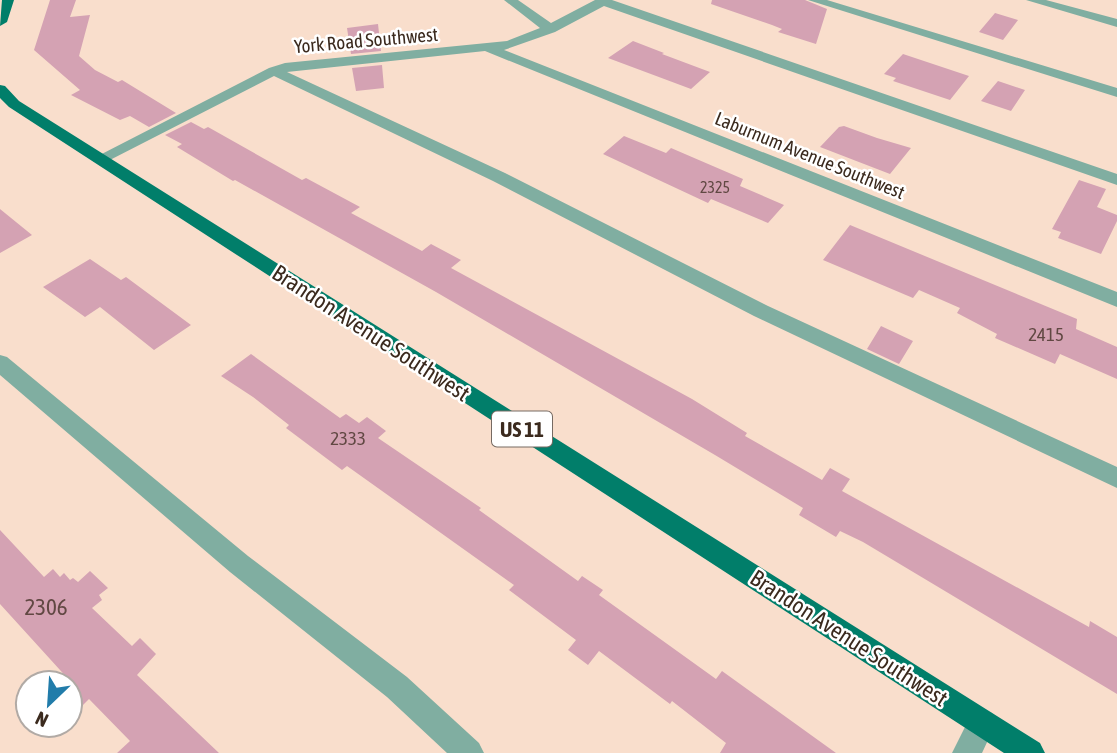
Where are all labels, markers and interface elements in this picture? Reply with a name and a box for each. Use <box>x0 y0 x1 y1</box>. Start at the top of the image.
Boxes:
street label: York Road Southwest <box>293 23 439 57</box>
street label: Laburnum Avenue Southwest <box>712 107 908 203</box>
house number: 2325 <box>700 178 730 196</box>
street label: Brandon Avenue Southwest <box>267 259 475 407</box>
house number: 2415 <box>1028 323 1064 345</box>
road number: US 11 <box>492 412 552 446</box>
house number: 2333 <box>330 427 366 449</box>
street label: Brandon Avenue Southwest <box>745 564 953 712</box>
house number: 2306 <box>24 594 68 620</box>
north arrow <box>14 669 84 739</box>
text: N <box>32 707 52 732</box>

